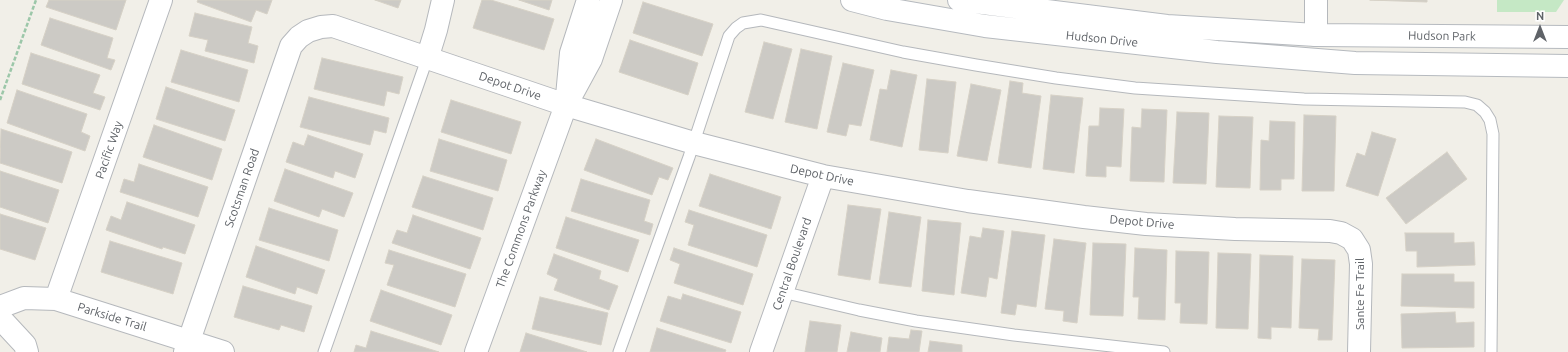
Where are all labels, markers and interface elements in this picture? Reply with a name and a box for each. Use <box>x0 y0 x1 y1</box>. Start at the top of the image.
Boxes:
north arrow <box>1520 8 1560 48</box>
text: N <box>1536 10 1544 22</box>
street label: Hudson Drive <box>1065 28 1139 50</box>
street label: Hudson Park <box>1408 28 1476 44</box>
street label: Depot Drive <box>477 69 543 103</box>
street label: Pacific Way <box>92 119 126 181</box>
street label: Scotsman Road <box>222 147 262 229</box>
street label: Depot Drive <box>789 161 855 189</box>
street label: The Commons Parkway <box>493 168 549 290</box>
street label: Depot Drive <box>1109 212 1175 232</box>
street label: Central Boulevard <box>769 216 815 312</box>
street label: Sante Fe Trail <box>1353 258 1367 330</box>
street label: Parkside Trail <box>76 300 148 334</box>

